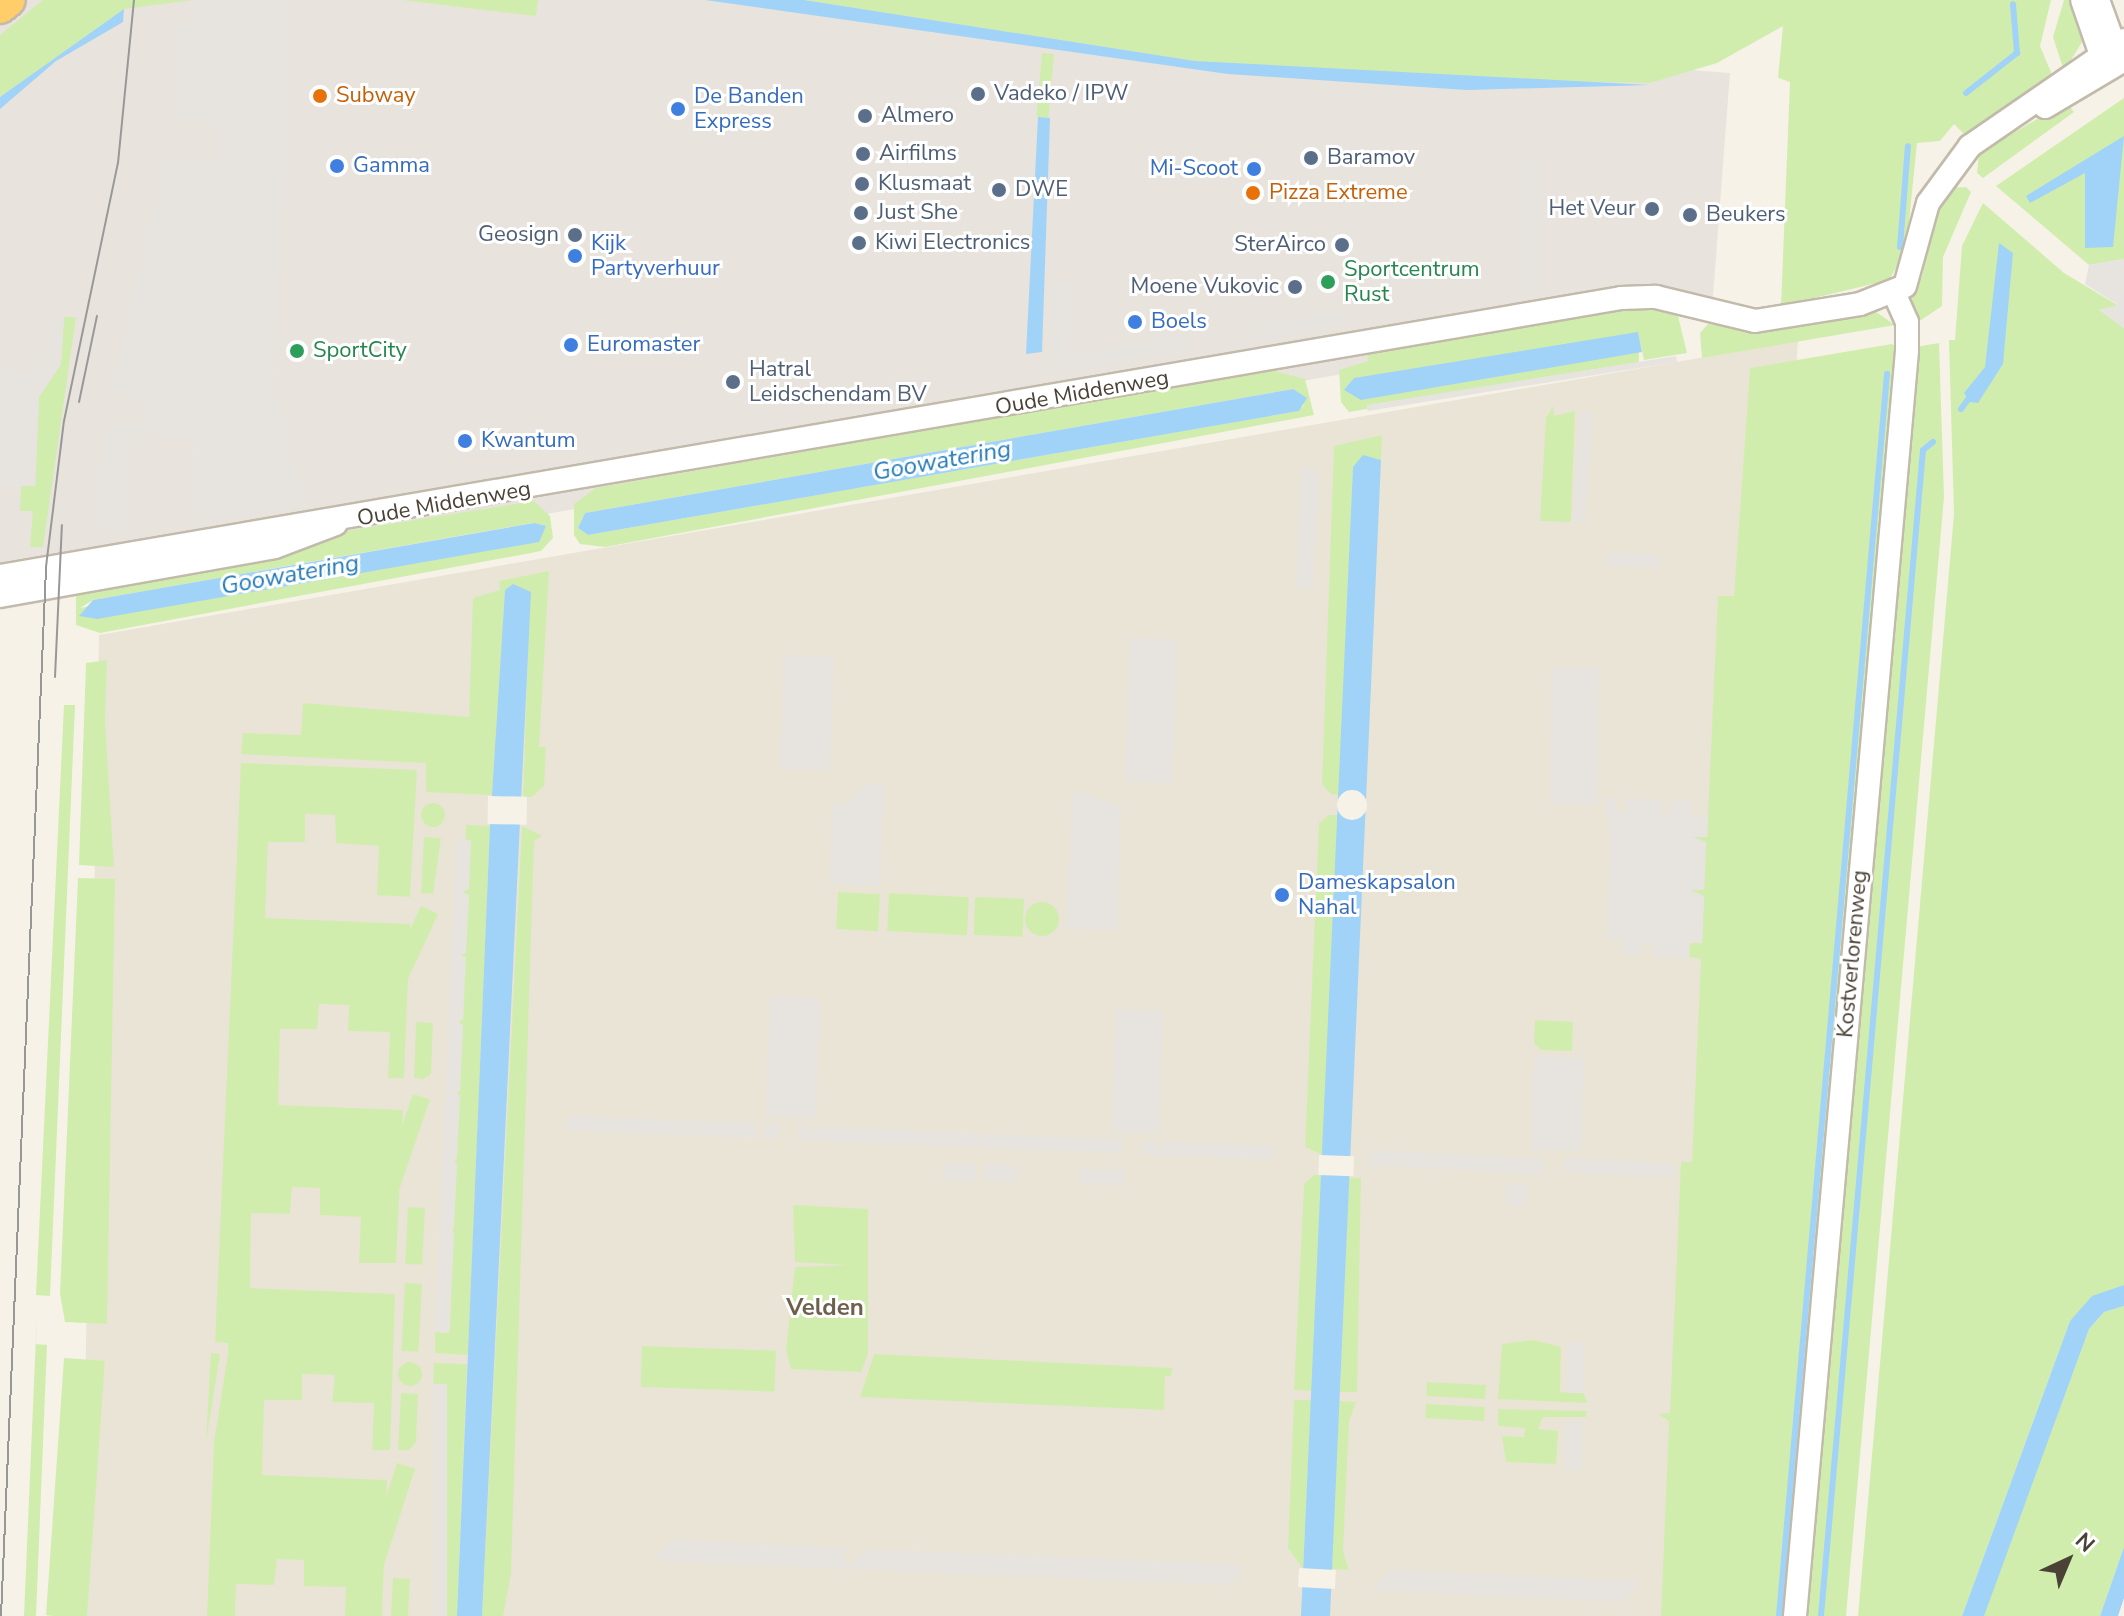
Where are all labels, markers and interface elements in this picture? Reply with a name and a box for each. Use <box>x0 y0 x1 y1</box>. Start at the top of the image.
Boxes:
place label: Vadeko / IPW <box>994 81 1128 107</box>
place label: Subway <box>336 83 416 109</box>
place label: De Banden Express <box>694 83 804 134</box>
marker: Vadeko / IPW <box>969 85 987 103</box>
marker: Subway <box>311 87 329 105</box>
marker: De Banden Express <box>669 100 687 118</box>
place label: Almero <box>881 103 954 129</box>
marker: Almero <box>856 107 874 125</box>
place label: Airfilms <box>879 141 957 167</box>
marker: Airfilms <box>854 145 872 163</box>
place label: Baramov <box>1327 145 1415 171</box>
marker: Baramov <box>1302 149 1320 167</box>
place label: Gamma <box>353 153 430 179</box>
place label: Mi-Scoot <box>1150 156 1238 182</box>
marker: Gamma <box>328 157 346 175</box>
marker: Mi-Scoot <box>1245 160 1263 178</box>
place label: Klusmaat <box>878 171 971 197</box>
marker: Klusmaat <box>853 175 871 193</box>
place label: DWE <box>1015 177 1068 203</box>
place label: Pizza Extreme <box>1269 180 1408 206</box>
marker: DWE <box>990 181 1008 199</box>
marker: Pizza Extreme <box>1244 184 1262 202</box>
place label: Het Veur <box>1548 196 1636 222</box>
place label: Just She <box>877 200 958 226</box>
marker: Het Veur <box>1643 200 1661 218</box>
place label: Beukers <box>1706 202 1786 228</box>
marker: Just She <box>852 204 870 222</box>
marker: Beukers <box>1681 206 1699 224</box>
place label: Geosign <box>478 222 559 248</box>
marker: Geosign <box>566 226 584 244</box>
place label: Kijk Partyverhuur <box>591 230 720 282</box>
place label: Kiwi Electronics <box>875 230 1030 256</box>
place label: SterAirco <box>1234 232 1326 258</box>
marker: Kiwi Electronics <box>850 234 868 252</box>
marker: SterAirco <box>1333 236 1351 254</box>
marker: Kijk Partyverhuur <box>566 247 584 265</box>
place label: Sportcentrum Rust <box>1344 256 1480 308</box>
marker: Sportcentrum Rust <box>1319 273 1337 291</box>
place label: Moene Vukovic <box>1131 274 1279 300</box>
marker: Moene Vukovic <box>1286 278 1304 296</box>
place label: Boels <box>1151 309 1207 335</box>
marker: Boels <box>1126 313 1144 331</box>
place label: Euromaster <box>587 332 700 358</box>
marker: Euromaster <box>562 336 580 354</box>
place label: SportCity <box>313 338 407 364</box>
marker: SportCity <box>288 342 306 360</box>
place label: Hatral Leidschendam BV <box>749 356 927 408</box>
street label: Oude Middenweg <box>993 365 1171 421</box>
marker: Hatral Leidschendam BV <box>724 373 742 391</box>
place label: Kwantum <box>481 428 575 454</box>
marker: Kwantum <box>456 432 474 450</box>
water label: Goowatering <box>871 435 1013 487</box>
street label: Oude Middenweg <box>355 476 533 532</box>
water label: Goowatering <box>219 549 361 601</box>
place label: Dameskapsalon Nahal <box>1298 869 1456 920</box>
street label: Kostverlorenweg <box>1833 869 1873 1039</box>
marker: Dameskapsalon Nahal <box>1273 886 1291 904</box>
district label: Velden <box>786 1294 864 1322</box>
north arrow <box>2028 1520 2108 1600</box>
text: N <box>2068 1526 2101 1559</box>

